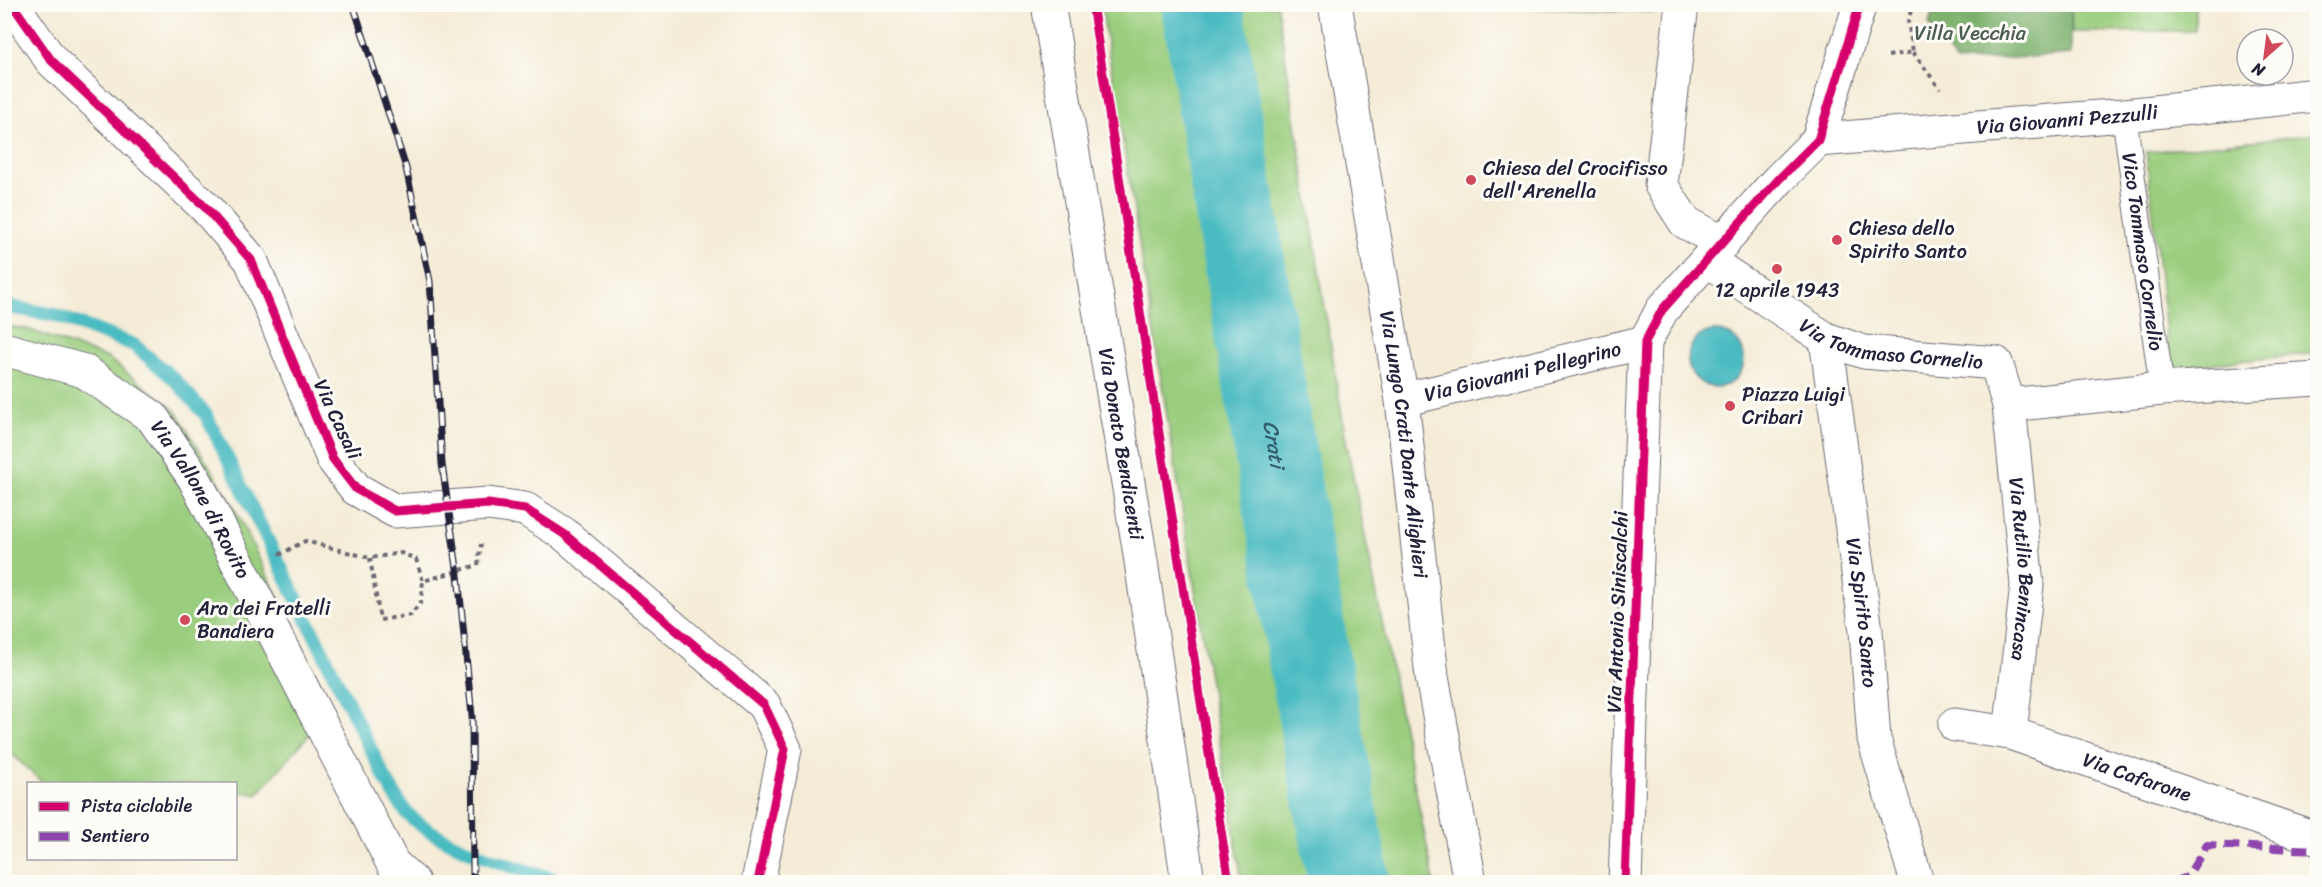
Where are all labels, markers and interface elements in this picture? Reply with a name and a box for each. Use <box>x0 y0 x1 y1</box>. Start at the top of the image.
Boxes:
park label: Villa Vecchia <box>1914 16 2027 51</box>
north arrow <box>2235 27 2295 87</box>
text: N <box>2246 54 2271 86</box>
street label: Via Giovanni Pezzulli <box>1975 95 2160 145</box>
street label: Vico Tommaso Cornelio <box>2111 150 2174 353</box>
place label: Chiesa del Crocifisso dell'Arenella <box>1483 151 1668 209</box>
marker: Chiesa del Crocifisso dell'Arenella <box>1464 173 1478 187</box>
place label: Chiesa dello Spirito Santo <box>1849 211 1967 269</box>
marker: Chiesa dello Spirito Santo <box>1830 233 1844 247</box>
marker: 12 aprile 1943 <box>1770 262 1784 276</box>
place label: 12 aprile 1943 <box>1715 273 1839 308</box>
street label: Via Lungo Crati Dante Alighieri <box>1369 308 1438 580</box>
street label: Via Tommaso Cornelio <box>1792 309 1984 380</box>
street label: Via Giovanni Pellegrino <box>1421 331 1625 412</box>
street label: Via Donato Bendicenti <box>1088 345 1154 543</box>
street label: Via Casali <box>304 373 372 467</box>
place label: Piazza Luigi Cribari <box>1742 377 1846 435</box>
marker: Piazza Luigi Cribari <box>1723 399 1737 413</box>
street label: Via Vallone di Rovito <box>141 413 260 585</box>
water label: Crati <box>1251 418 1297 475</box>
street label: Via Rutilio Benincasa <box>1998 476 2044 663</box>
street label: Via Antonio Siniscalchi <box>1596 510 1639 714</box>
street label: Via Spirito Santo <box>1835 535 1887 689</box>
place label: Ara dei Fratelli Bandiera <box>196 591 331 649</box>
marker: Ara dei Fratelli Bandiera <box>178 613 192 627</box>
street label: Via Cafarone <box>2078 742 2196 812</box>
legend <box>27 782 237 860</box>
text: Pista ciclabile <box>81 790 193 822</box>
text: Sentiero <box>81 820 149 852</box>

